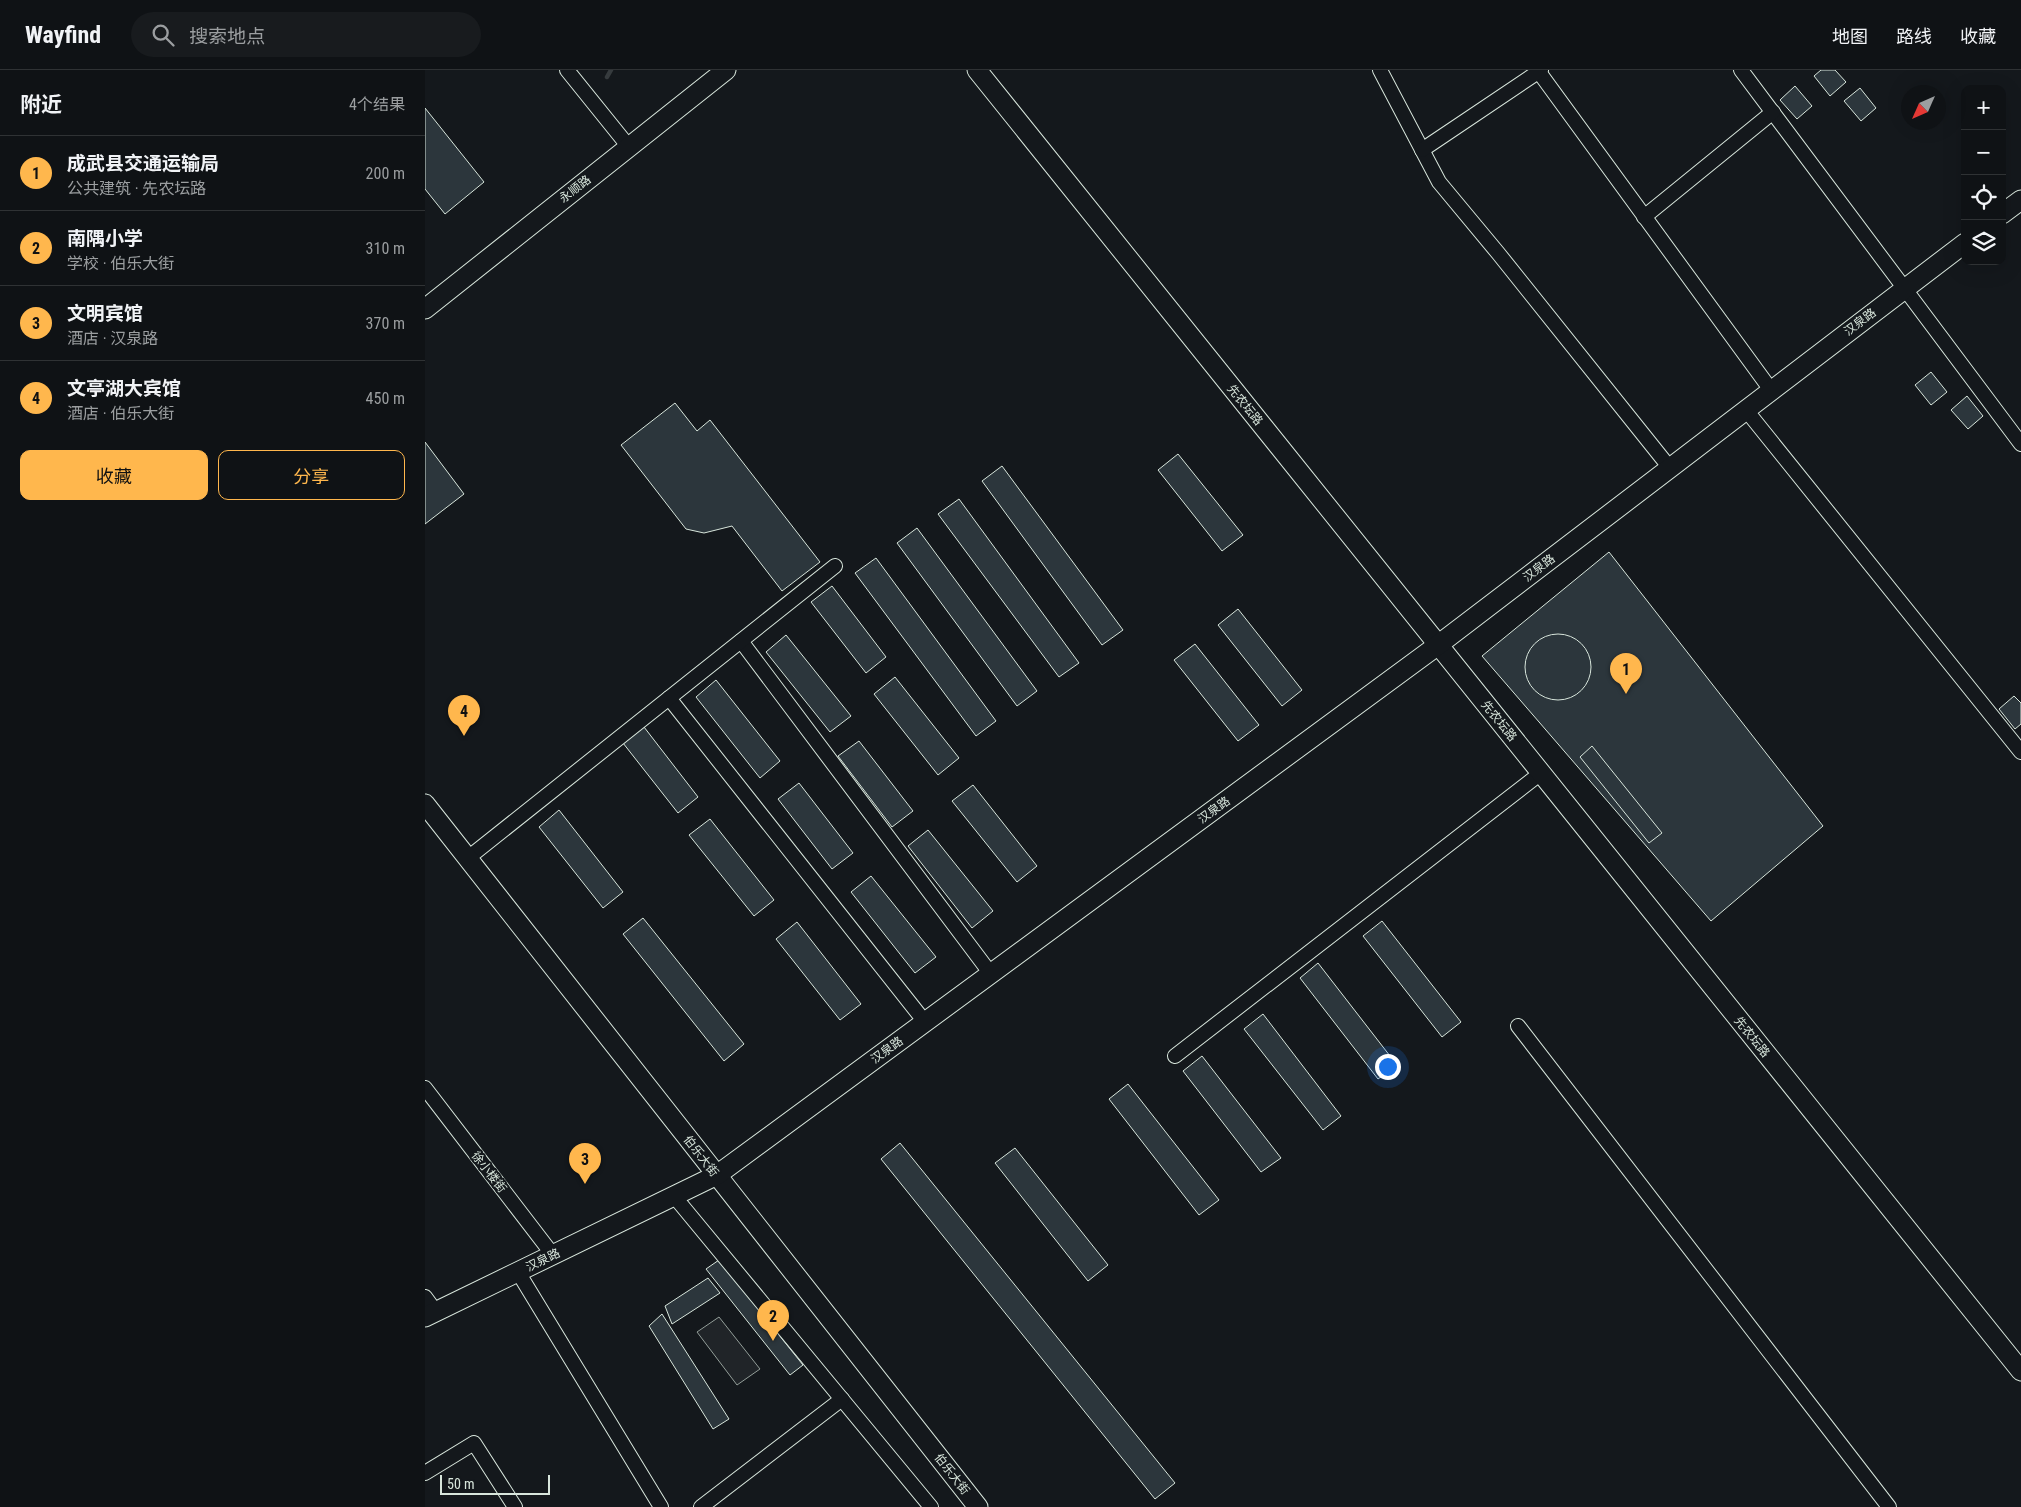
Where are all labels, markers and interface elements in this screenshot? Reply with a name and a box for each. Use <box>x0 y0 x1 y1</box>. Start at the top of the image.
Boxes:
search box <box>131 12 481 57</box>
text: Wayfind <box>25 21 101 49</box>
icon: search <box>149 21 177 49</box>
text: 搜索地点 <box>189 25 265 48</box>
text: 地图 <box>1832 26 1868 47</box>
text: 路线 <box>1896 26 1932 47</box>
text: 收藏 <box>1960 26 1996 47</box>
north arrow <box>1901 85 1946 130</box>
map controls <box>1961 85 2006 265</box>
button: + <box>1961 85 2006 130</box>
text: 附近 <box>20 93 62 117</box>
text: 4个结果 <box>349 95 405 114</box>
button: − <box>1961 130 2006 175</box>
text: 成武县交通运输局 <box>67 152 219 175</box>
text: 1 <box>32 164 40 183</box>
text: 200 m <box>366 164 405 183</box>
street label: 永顺路 <box>557 172 593 206</box>
button: locate <box>1961 175 2006 220</box>
text: 公共建筑 · 先农坛路 <box>67 179 206 198</box>
button: layers <box>1961 220 2006 265</box>
text: 南隅小学 <box>67 227 143 250</box>
text: 2 <box>32 239 40 258</box>
text: 310 m <box>366 239 405 258</box>
text: 学校 · 伯乐大街 <box>67 254 174 273</box>
text: 文明宾馆 <box>67 302 143 325</box>
street label: 汉泉路 <box>1841 306 1879 338</box>
text: 3 <box>32 314 40 333</box>
text: 370 m <box>366 314 405 333</box>
text: 酒店 · 汉泉路 <box>67 329 158 348</box>
text: 文亭湖大宾馆 <box>67 377 181 400</box>
street label: 先农坛路 <box>1224 382 1266 428</box>
text: 4 <box>32 389 40 408</box>
text: 450 m <box>366 389 405 408</box>
text: 酒店 · 伯乐大街 <box>67 404 174 423</box>
button: 收藏 <box>20 450 208 500</box>
button: 分享 <box>218 450 405 500</box>
street label: 汉泉路 <box>1520 552 1558 584</box>
pin: 1 <box>1610 653 1642 694</box>
pin: 4 <box>448 695 480 736</box>
street label: 先农坛路 <box>1478 698 1520 744</box>
street label: 汉泉路 <box>1195 794 1233 826</box>
street label: 先农坛路 <box>1731 1014 1773 1060</box>
street label: 汉泉路 <box>868 1034 906 1066</box>
your location <box>1375 1054 1401 1080</box>
street label: 伯乐大街 <box>681 1133 721 1179</box>
pin: 3 <box>569 1143 601 1184</box>
street label: 徐小楼街 <box>469 1149 509 1195</box>
street label: 汉泉路 <box>524 1246 562 1274</box>
pin: 2 <box>757 1300 789 1341</box>
street label: 伯乐大街 <box>932 1451 972 1497</box>
scale bar <box>440 1472 550 1495</box>
text: 50 m <box>447 1476 475 1492</box>

